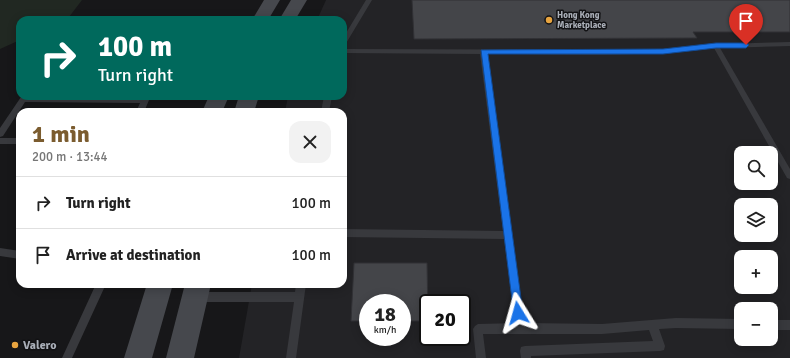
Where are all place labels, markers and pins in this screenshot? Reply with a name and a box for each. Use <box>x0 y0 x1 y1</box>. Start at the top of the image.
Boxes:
pin <box>729 4 763 45</box>
place label: Hong Kong Marketplace <box>557 10 607 31</box>
marker: Hong Kong Marketplace <box>544 15 554 25</box>
place label: Valero <box>23 338 56 353</box>
marker: Valero <box>10 340 20 350</box>

